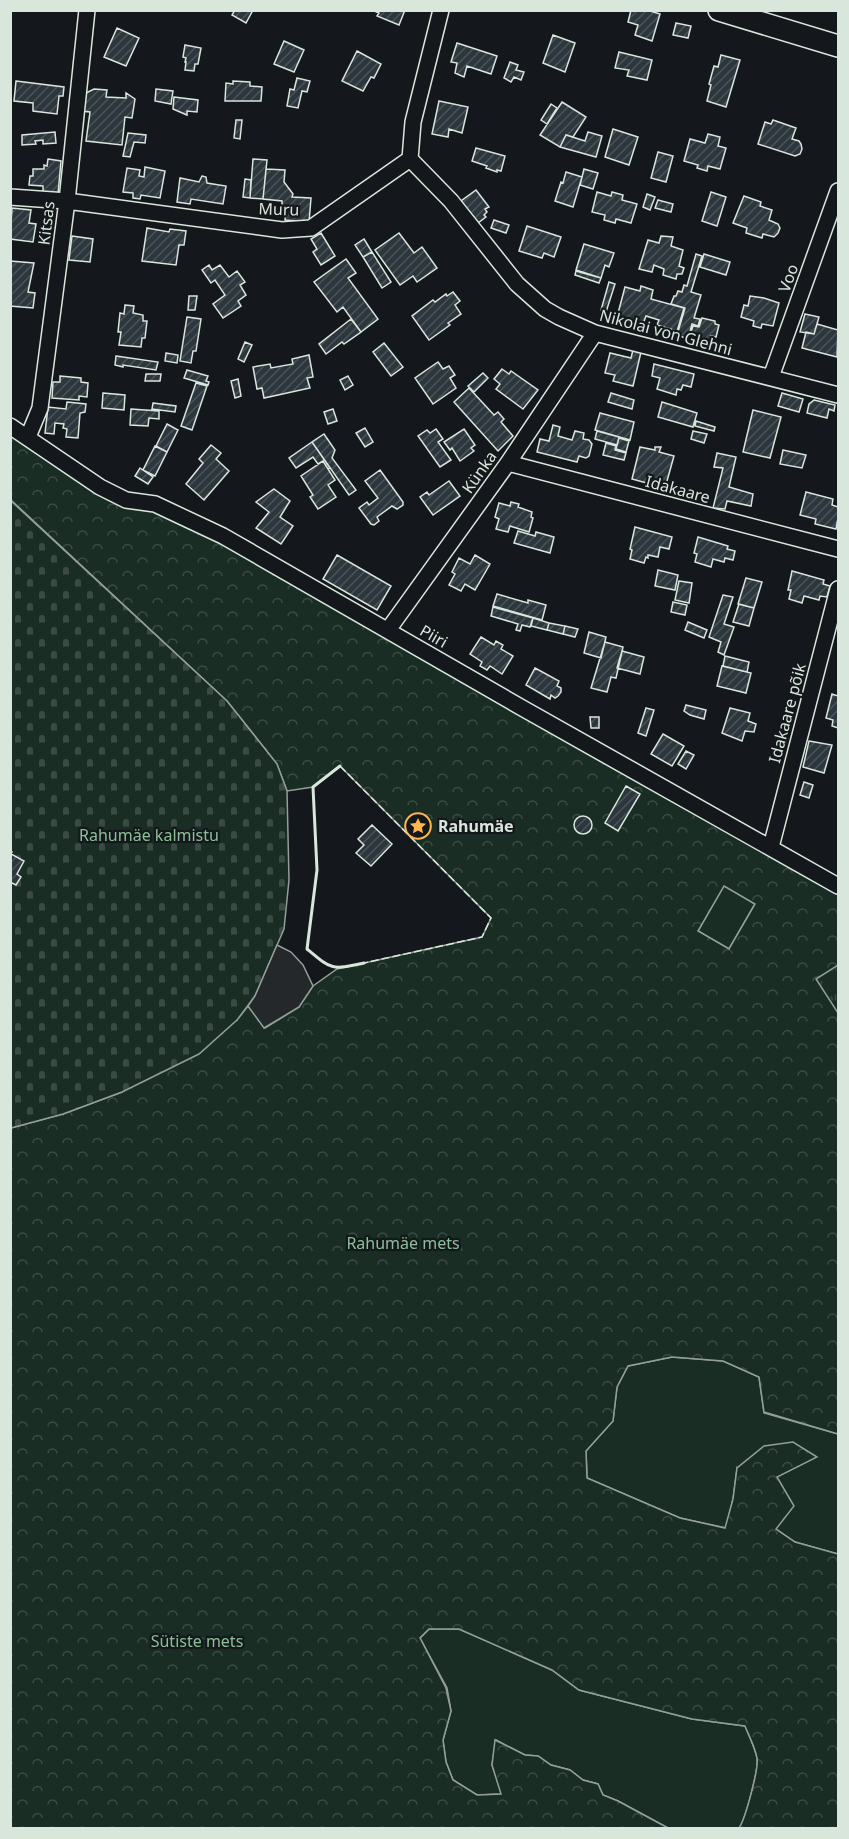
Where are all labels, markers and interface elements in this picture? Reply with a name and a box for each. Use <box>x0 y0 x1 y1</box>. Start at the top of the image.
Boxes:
street label: Muru <box>258 197 300 221</box>
street label: Kitsas <box>32 200 60 246</box>
street label: Voo <box>773 261 803 295</box>
street label: Nikolai von Glehni <box>597 304 735 360</box>
street label: Künka <box>456 446 502 498</box>
street label: Idakaare <box>643 470 713 508</box>
street label: Piiri <box>416 619 452 653</box>
street label: Idakaare põik <box>763 660 811 765</box>
place icon: Rahumäe <box>403 811 433 841</box>
place label: Rahumäe <box>438 815 514 837</box>
park label: Rahumäe kalmistu <box>79 824 219 846</box>
park label: Rahumäe mets <box>346 1232 460 1254</box>
park label: Sütiste mets <box>151 1630 243 1652</box>

